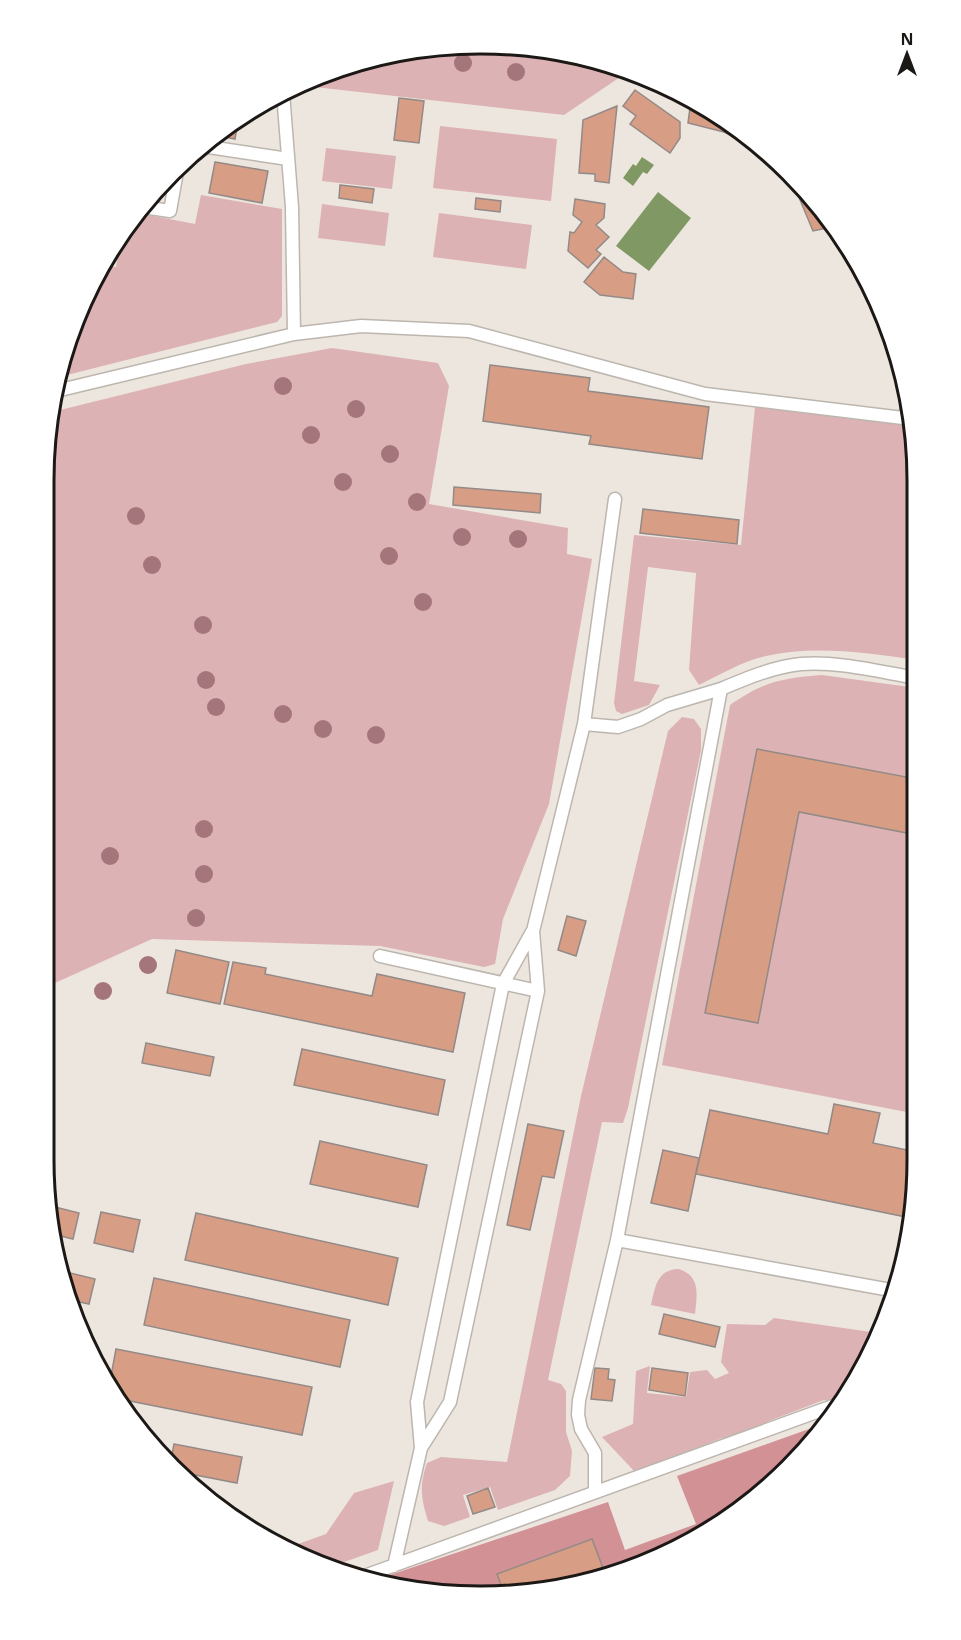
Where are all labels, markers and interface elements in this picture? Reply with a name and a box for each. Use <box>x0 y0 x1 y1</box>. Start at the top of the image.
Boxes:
north arrow <box>877 24 937 84</box>
text: N <box>900 28 914 50</box>

